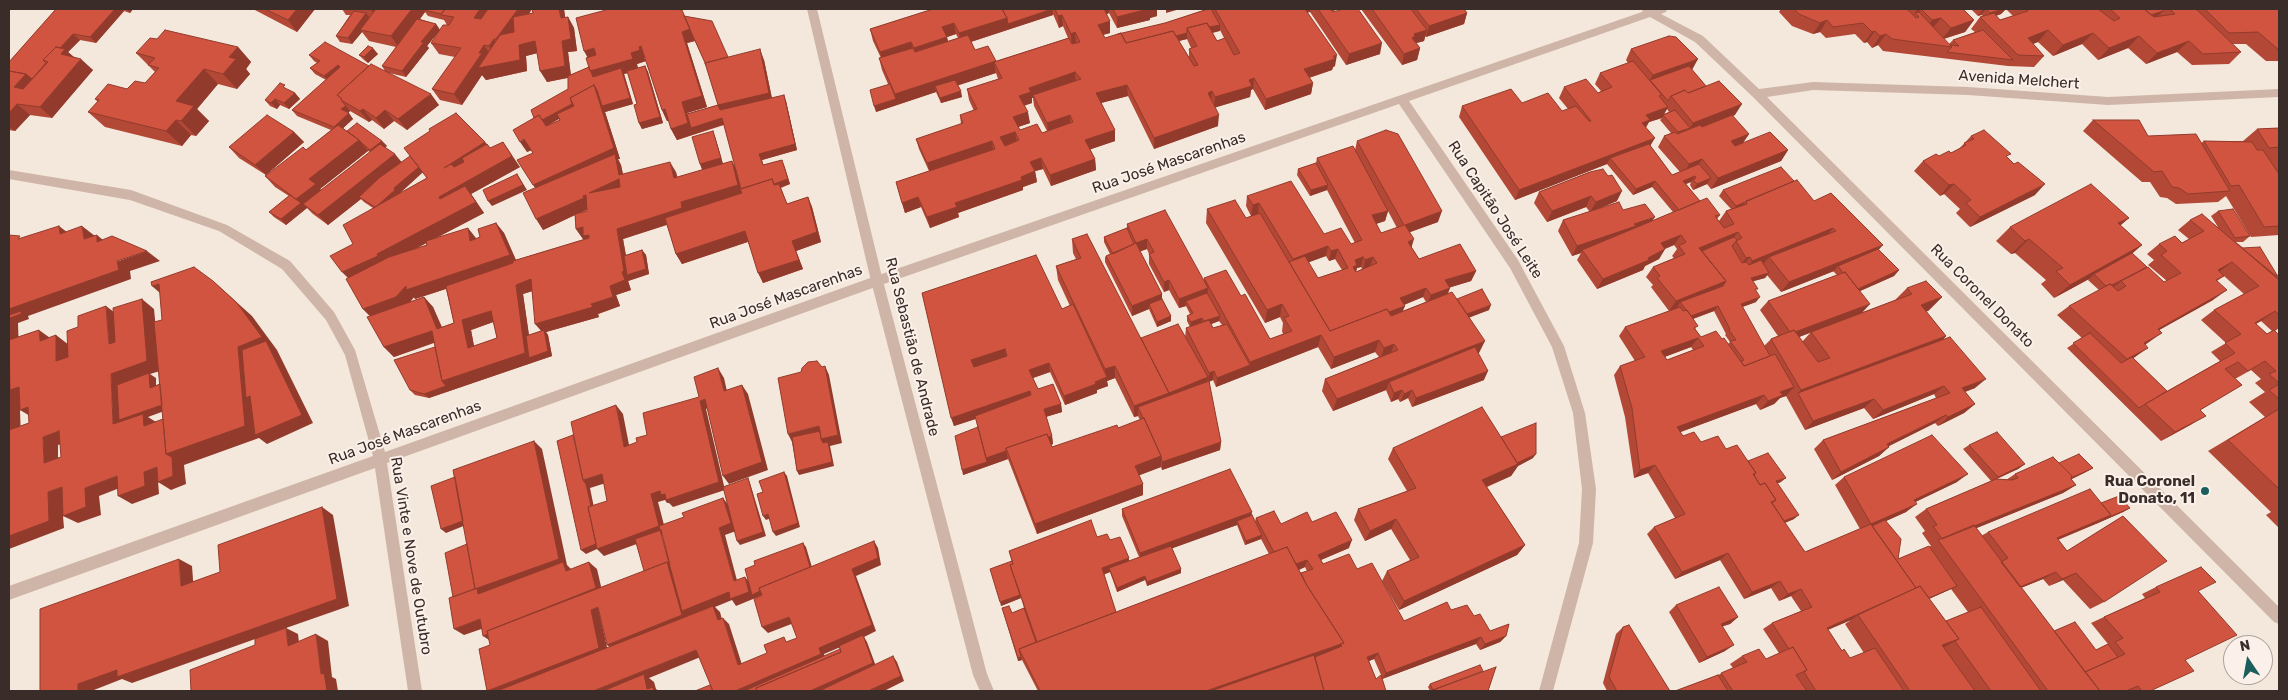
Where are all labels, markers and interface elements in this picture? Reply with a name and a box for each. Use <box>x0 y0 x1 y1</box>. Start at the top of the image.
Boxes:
street label: Avenida Melchert <box>1958 67 2080 93</box>
street label: Rua José Mascarenhas <box>1090 128 1248 198</box>
street label: Rua Capitão José Leite <box>1444 138 1546 282</box>
street label: Rua Coronel Donato <box>1926 240 2038 352</box>
street label: Rua Sebastião de Andrade <box>881 256 943 438</box>
street label: Rua José Mascarenhas <box>707 261 865 333</box>
street label: Rua José Mascarenhas <box>326 397 484 469</box>
street label: Rua Vinte e Nove de Outubro <box>386 456 436 656</box>
place label: Rua Coronel Donato, 11 <box>2105 473 2195 508</box>
marker: Rua Coronel Donato, 11 <box>2199 485 2211 497</box>
north arrow <box>2223 635 2273 685</box>
text: N <box>2238 636 2252 655</box>

